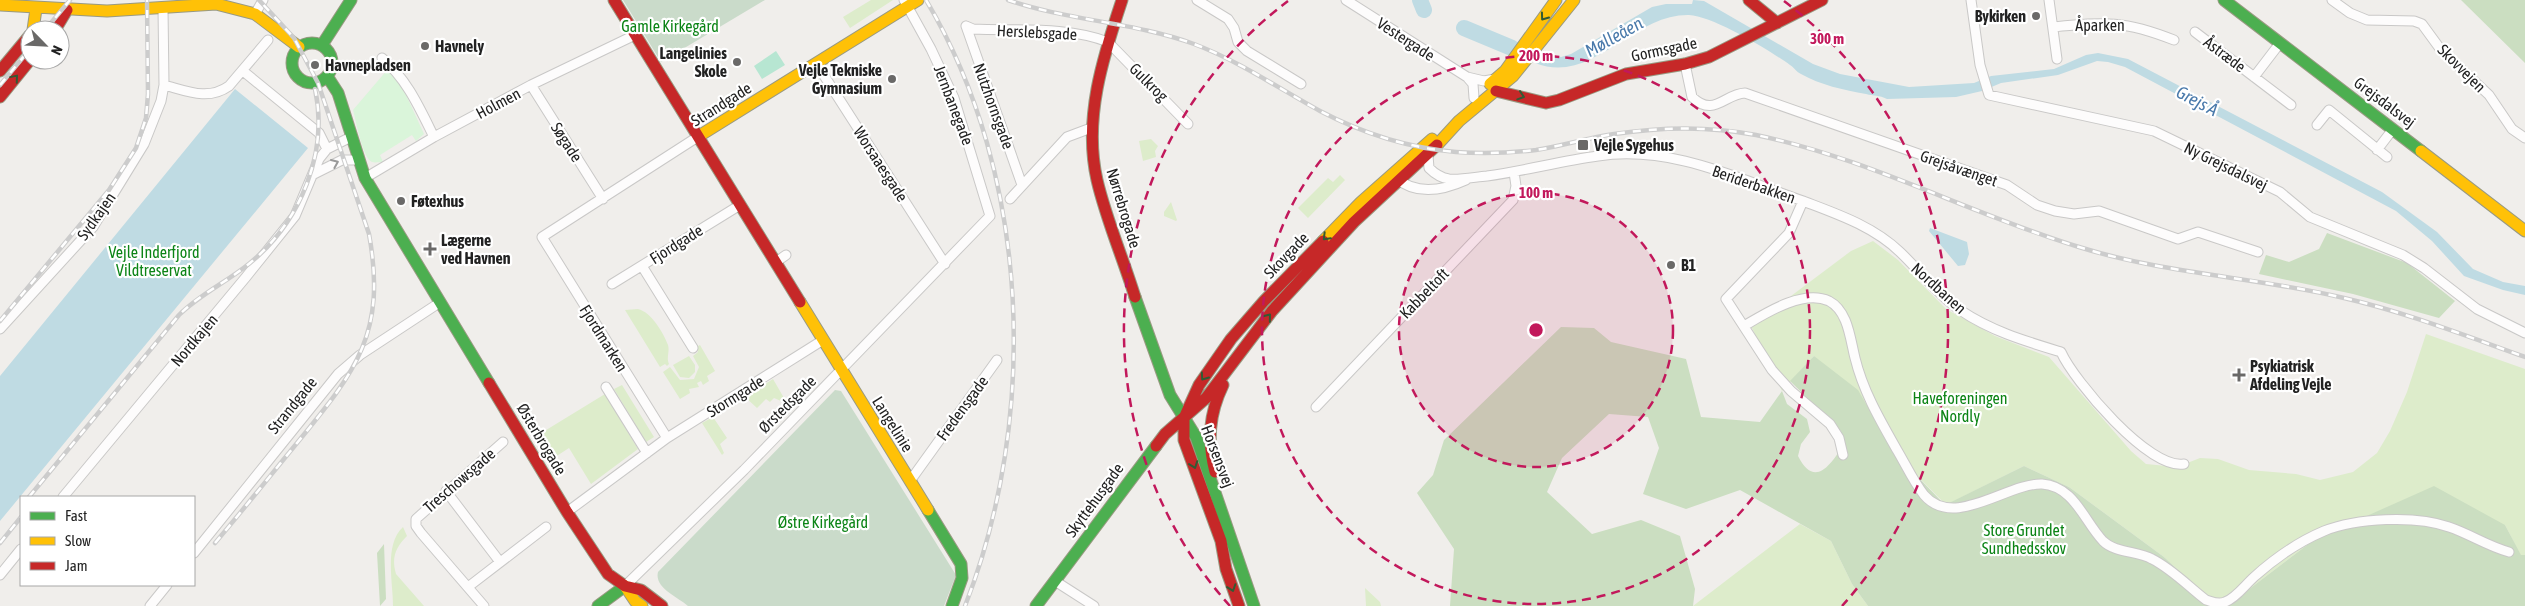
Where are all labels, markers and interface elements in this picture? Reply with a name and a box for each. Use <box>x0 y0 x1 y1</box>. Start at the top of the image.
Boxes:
place label: Bykirken <box>1975 7 2026 25</box>
marker: Bykirken <box>2030 10 2042 22</box>
one-way arrow <box>1541 11 1550 21</box>
water label: Mølleåen <box>1581 12 1647 61</box>
street label: Vestergade <box>1373 14 1438 65</box>
street label: Åparken <box>2075 15 2125 35</box>
park label: Gamle Kirkegård <box>621 17 719 36</box>
north arrow <box>20 20 70 70</box>
street label: Herslebsgade <box>996 21 1078 44</box>
text: 300 m <box>1810 30 1844 47</box>
street label: Åstræde <box>2201 32 2250 76</box>
street label: Gormsgade <box>1629 33 1699 66</box>
place label: Havnely <box>435 37 484 55</box>
marker: Havnely <box>419 40 431 52</box>
street label: Skovvejen <box>2434 40 2490 96</box>
text: N <box>48 43 66 57</box>
place label: Langelinies Skole <box>660 44 727 80</box>
text: 200 m <box>1519 47 1553 64</box>
place label: Havnepladsen <box>325 56 411 74</box>
marker: Langelinies Skole <box>731 56 743 68</box>
marker: Havnepladsen <box>309 59 321 71</box>
street label: Gulkrog <box>1125 59 1172 106</box>
place label: Vejle Tekniske Gymnasium <box>798 61 882 97</box>
street label: Nutzhornsgade <box>969 61 1018 152</box>
street label: Jernbanegade <box>930 63 977 148</box>
marker: Vejle Tekniske Gymnasium <box>886 73 898 85</box>
street label: Grejsdalsvej <box>2350 73 2419 132</box>
one-way arrow <box>10 75 19 84</box>
street label: Strandgade <box>688 79 755 130</box>
water label: Grejs Å <box>2173 81 2222 120</box>
street label: Holmen <box>473 84 523 122</box>
one-way arrow <box>1516 90 1525 100</box>
street label: Søgade <box>547 119 586 166</box>
street label: Worsaaesgade <box>849 123 912 205</box>
place label: Vejle Sygehus <box>1593 136 1674 154</box>
marker: Vejle Sygehus <box>1576 138 1590 152</box>
street label: Ny Grejsdalsvej <box>2181 138 2271 195</box>
street label: Grejsåvænget <box>1918 146 2000 191</box>
one-way arrow <box>330 159 339 169</box>
street label: Beriderbakken <box>1710 161 1798 207</box>
street label: Nørrebrogade <box>1102 166 1145 250</box>
text: 100 m <box>1519 184 1553 201</box>
street label: Sydkajen <box>73 189 120 244</box>
place label: Føtexhus <box>411 192 464 210</box>
marker: Føtexhus <box>395 195 407 207</box>
street label: Fjordgade <box>646 221 706 268</box>
street label: Skovgade <box>1260 229 1313 282</box>
place label: Lægerne ved Havnen <box>441 231 511 267</box>
one-way arrow <box>1323 231 1332 240</box>
marker: Lægerne ved Havnen <box>423 242 437 256</box>
park label: Vejle Inderfjord Vildtreservat <box>108 243 200 279</box>
place label: B1 <box>1681 256 1697 274</box>
marker: B1 <box>1665 259 1677 271</box>
street label: Nordbanen <box>1908 259 1970 317</box>
street label: Kabbeltoft <box>1396 264 1452 322</box>
street label: Fjordmarken <box>576 301 632 375</box>
street label: Nordkajen <box>167 310 222 370</box>
one-way arrow <box>1262 314 1271 323</box>
centre of rings <box>1527 321 1545 339</box>
place label: Psykiatrisk Afdeling Vejle <box>2249 357 2332 393</box>
marker: Psykiatrisk Afdeling Vejle <box>2232 368 2246 382</box>
street label: Stormgade <box>703 371 767 421</box>
one-way arrow <box>1201 371 1210 381</box>
street label: Ørstedsgade <box>755 372 820 437</box>
street label: Fredensgade <box>933 372 992 444</box>
street label: Strandgade <box>264 373 321 437</box>
park label: Haveforeningen Nordly <box>1912 389 2008 426</box>
street label: Langelinie <box>868 393 917 456</box>
street label: Østerbrogade <box>513 400 570 478</box>
street label: Horsensvej <box>1197 422 1238 490</box>
street label: Treschowsgade <box>420 444 499 517</box>
street label: Skyttehusgade <box>1061 460 1128 541</box>
one-way arrow <box>1188 461 1198 469</box>
legend <box>20 496 195 586</box>
text: Fast <box>65 507 87 524</box>
park label: Østre Kirkegård <box>778 513 868 532</box>
park label: Store Grundet Sundhedsskov <box>1982 521 2067 557</box>
text: Slow <box>65 532 91 549</box>
text: Jam <box>65 557 88 574</box>
one-way arrow <box>1227 583 1237 591</box>

